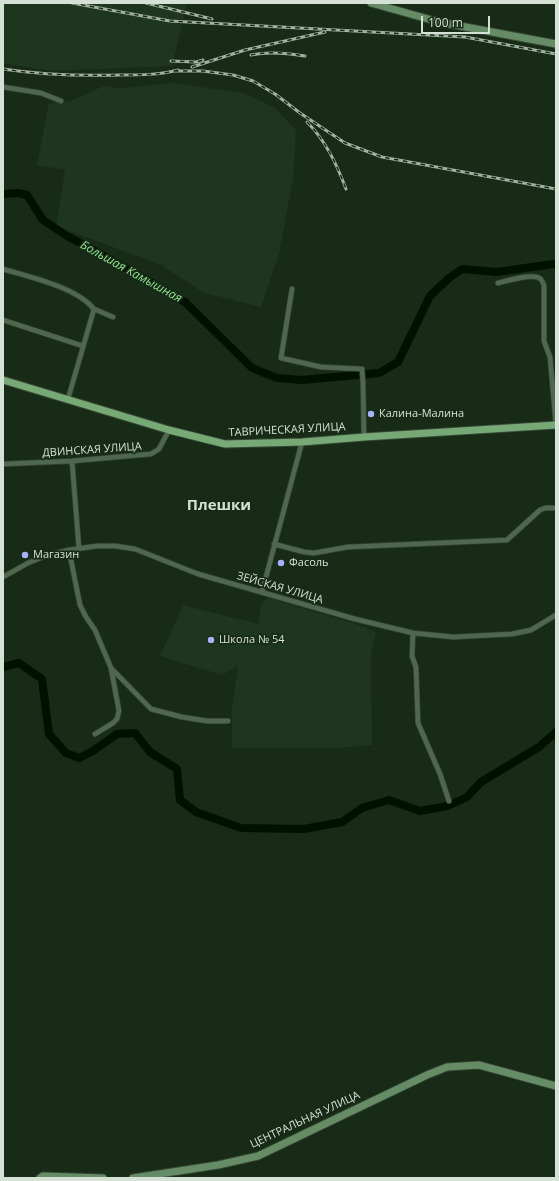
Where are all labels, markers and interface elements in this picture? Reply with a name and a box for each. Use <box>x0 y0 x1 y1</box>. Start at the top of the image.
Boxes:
scale bar <box>423 8 492 34</box>
text: 100 m <box>428 14 463 31</box>
water label: Большая Камышная <box>78 238 184 306</box>
place label: Калина-Малина <box>379 407 464 421</box>
marker: Калина-Малина <box>366 409 376 419</box>
street label: ТАВРИЧЕСКАЯ УЛИЦА <box>228 420 346 440</box>
street label: ДВИНСКАЯ УЛИЦА <box>42 440 142 460</box>
district label: Плешки <box>187 497 251 515</box>
place label: Магазин <box>33 548 79 562</box>
marker: Магазин <box>20 550 30 560</box>
place label: Фасоль <box>289 556 329 570</box>
marker: Фасоль <box>276 558 286 568</box>
street label: ЗЕЙСКАЯ УЛИЦА <box>235 569 325 607</box>
place label: Школа № 54 <box>219 633 285 647</box>
marker: Школа № 54 <box>206 635 216 645</box>
street label: ЦЕНТРАЛЬНАЯ УЛИЦА <box>248 1089 362 1151</box>

